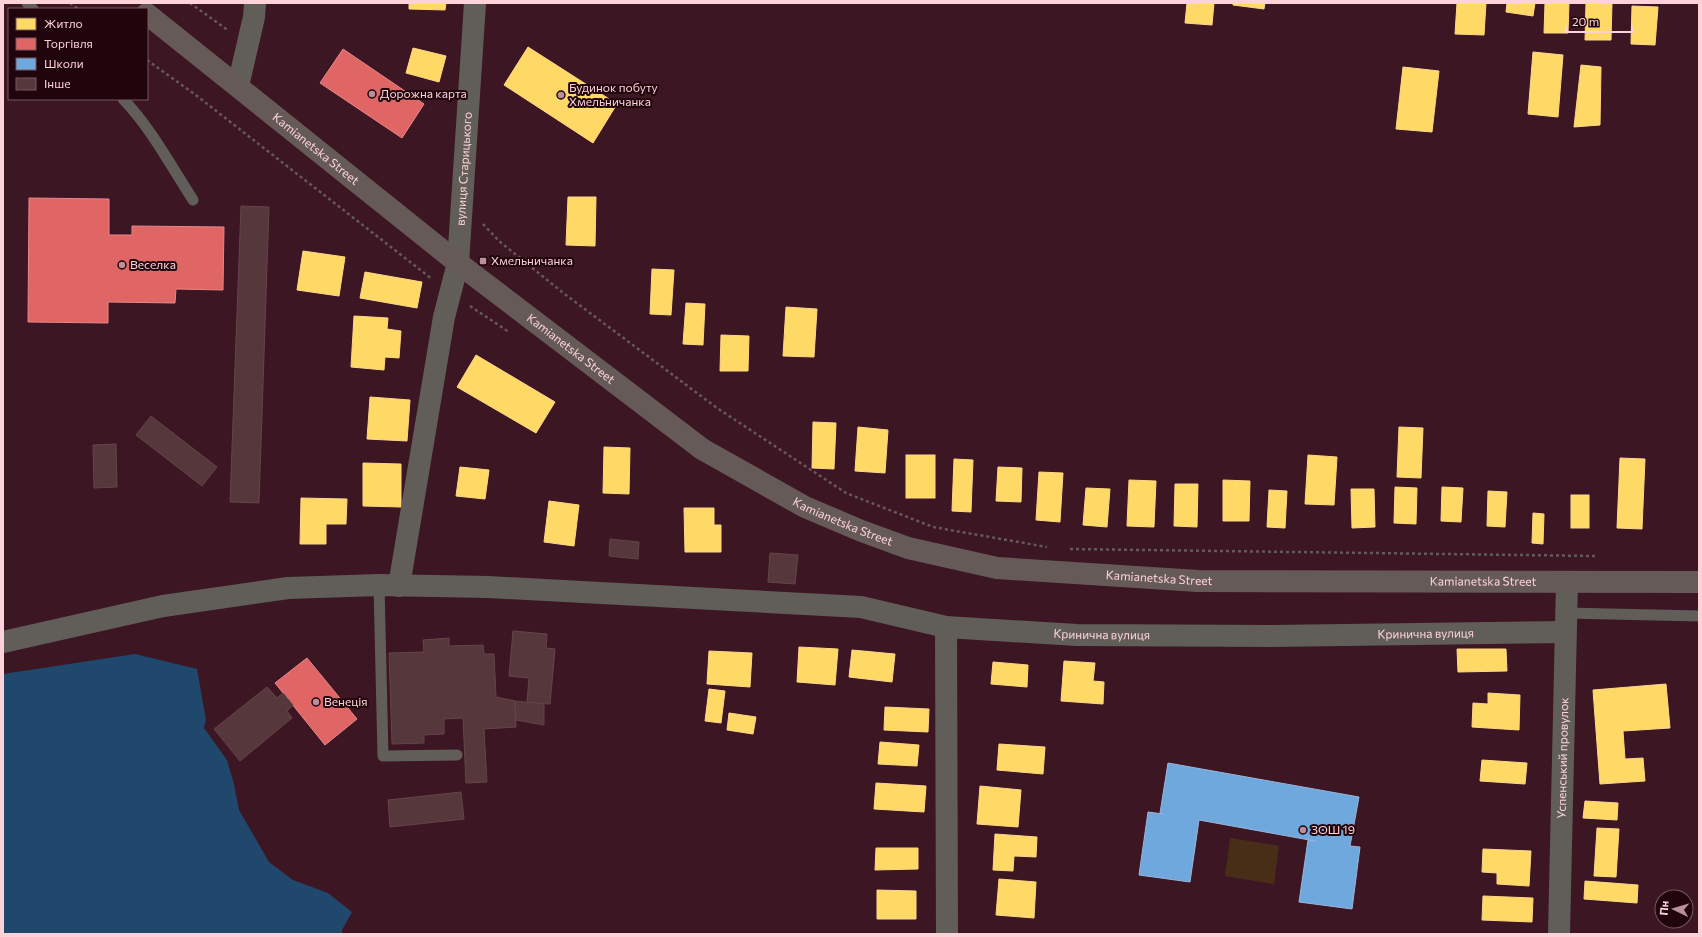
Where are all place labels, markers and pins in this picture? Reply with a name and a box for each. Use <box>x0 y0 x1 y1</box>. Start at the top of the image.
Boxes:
place label: Будинок побуту Хмельничанка <box>569 80 658 108</box>
place label: Дорожна карта <box>380 86 467 100</box>
marker: Дорожна карта <box>367 89 377 99</box>
marker: Будинок побуту Хмельничанка <box>556 90 566 100</box>
place label: Хмельничанка <box>491 253 573 267</box>
marker: Хмельничанка <box>478 256 488 266</box>
place label: Веселка <box>130 257 176 271</box>
marker: Веселка <box>117 260 127 270</box>
place label: Венеція <box>324 694 368 708</box>
marker: Венеція <box>311 697 321 707</box>
place label: ЗОШ 19 <box>1311 822 1355 836</box>
marker: ЗОШ 19 <box>1298 825 1308 835</box>

